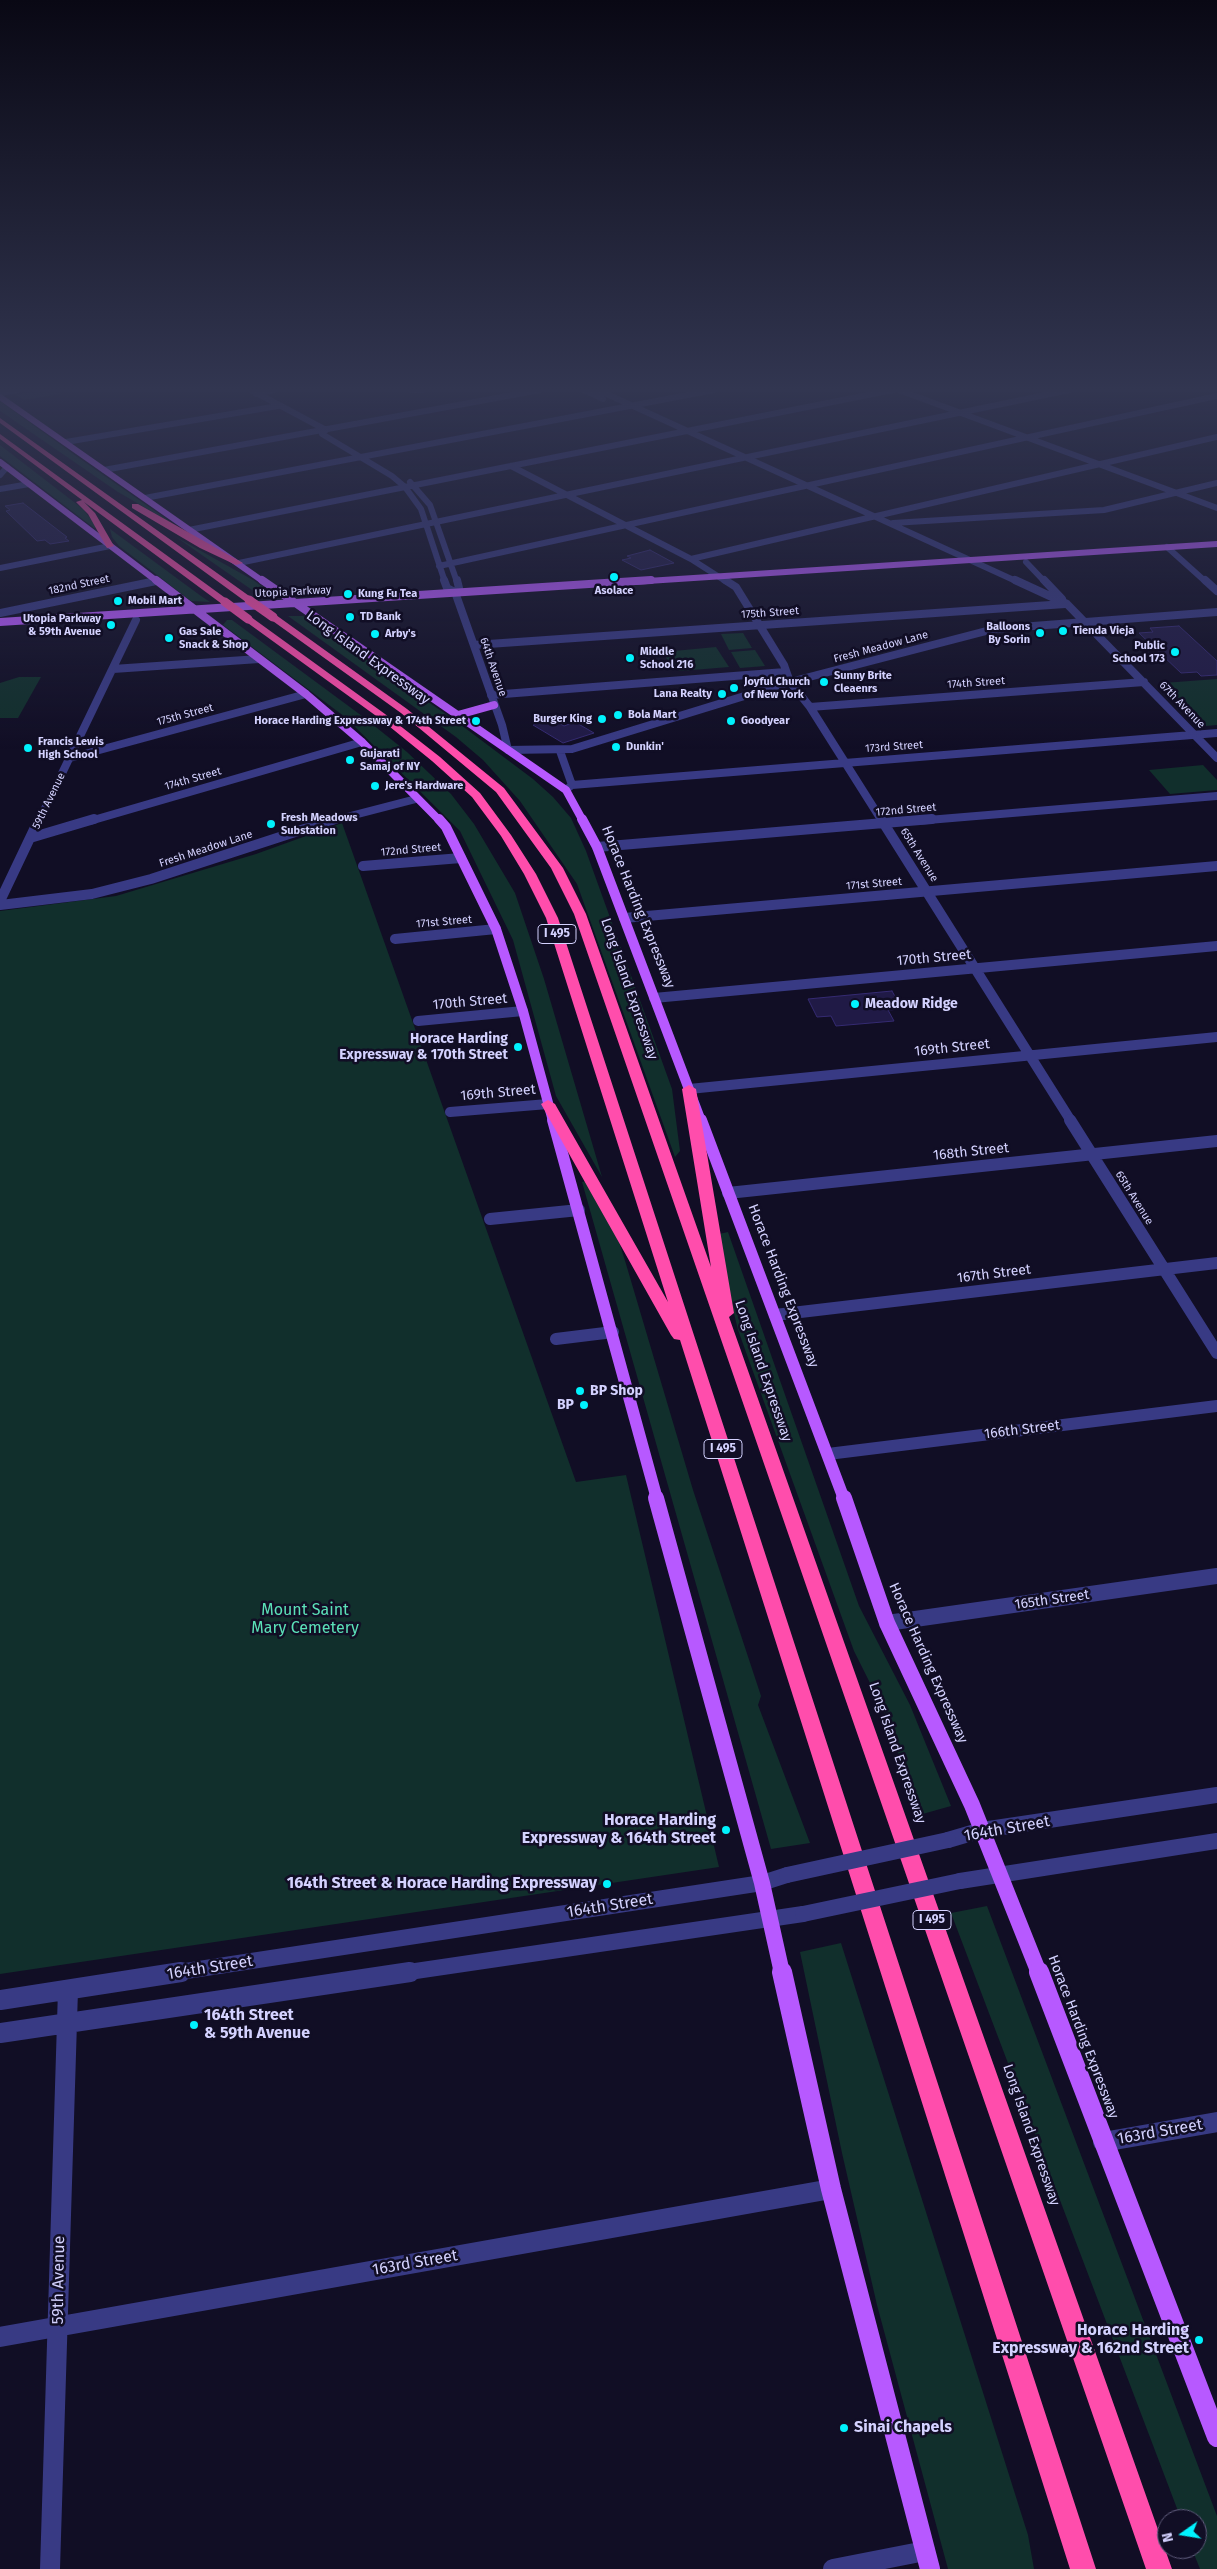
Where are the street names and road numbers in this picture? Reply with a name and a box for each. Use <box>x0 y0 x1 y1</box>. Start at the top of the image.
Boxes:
street label: 182nd Street <box>47 572 111 598</box>
street label: Utopia Parkway <box>254 583 332 601</box>
street label: 175th Street <box>741 604 799 622</box>
street label: Long Island Expressway <box>303 607 433 709</box>
street label: Fresh Meadow Lane <box>832 628 930 666</box>
street label: 64th Avenue <box>477 636 509 698</box>
street label: 174th Street <box>946 674 1006 692</box>
street label: 67th Avenue <box>1156 679 1208 731</box>
street label: 175th Street <box>155 701 215 729</box>
street label: 173rd Street <box>864 738 924 756</box>
street label: 174th Street <box>163 765 223 793</box>
street label: 59th Avenue <box>30 771 68 831</box>
street label: 172nd Street <box>875 801 937 819</box>
street label: Horace Harding Expressway <box>598 823 678 991</box>
street label: 65th Avenue <box>897 826 941 884</box>
street label: Fresh Meadow Lane <box>158 828 254 870</box>
street label: 172nd Street <box>380 841 442 859</box>
street label: 171st Street <box>845 875 903 893</box>
street label: 171st Street <box>415 913 473 931</box>
street label: Long Island Expressway <box>597 916 661 1062</box>
road number: I 495 <box>538 924 576 944</box>
street label: 170th Street <box>896 946 972 970</box>
street label: 170th Street <box>432 990 508 1014</box>
street label: 169th Street <box>914 1036 990 1060</box>
street label: 169th Street <box>460 1081 536 1105</box>
street label: 168th Street <box>932 1140 1010 1164</box>
street label: 65th Avenue <box>1112 1169 1156 1227</box>
street label: Horace Harding Expressway <box>744 1202 822 1370</box>
street label: 167th Street <box>956 1261 1032 1287</box>
street label: Long Island Expressway <box>731 1298 795 1444</box>
street label: 166th Street <box>983 1417 1061 1443</box>
road number: I 495 <box>704 1440 742 1458</box>
street label: Horace Harding Expressway <box>885 1580 971 1746</box>
street label: 165th Street <box>1014 1586 1090 1614</box>
street label: Long Island Expressway <box>865 1680 929 1826</box>
street label: 164th Street <box>963 1812 1051 1846</box>
street label: 164th Street <box>566 1890 654 1922</box>
road number: I 495 <box>913 1910 951 1930</box>
street label: 164th Street <box>166 1952 254 1984</box>
street label: Horace Harding Expressway <box>1044 1953 1122 2121</box>
street label: Long Island Expressway <box>999 2062 1063 2208</box>
street label: 163rd Street <box>1116 2115 1204 2149</box>
street label: 59th Avenue <box>49 2236 69 2324</box>
street label: 163rd Street <box>371 2246 459 2280</box>

